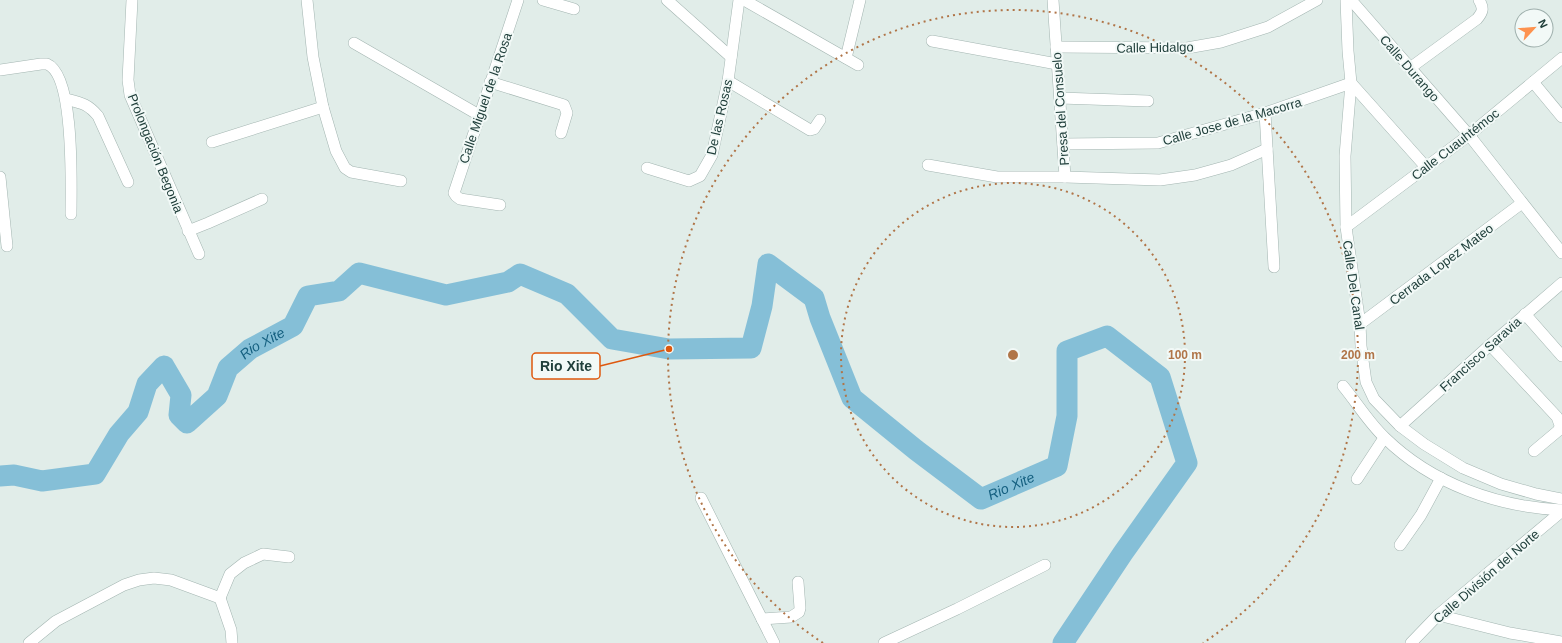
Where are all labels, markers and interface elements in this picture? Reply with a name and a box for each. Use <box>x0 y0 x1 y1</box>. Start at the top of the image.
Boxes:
north arrow <box>1514 8 1554 48</box>
text: N <box>1536 17 1550 30</box>
street label: Calle Miguel de la Rosa <box>456 30 515 166</box>
street label: Calle Durango <box>1377 32 1443 105</box>
street label: Calle Hidalgo <box>1116 39 1194 56</box>
street label: Presa del Consuelo <box>1049 52 1072 166</box>
street label: De las Rosas <box>703 77 736 156</box>
street label: Prolongación Begonia <box>125 91 187 216</box>
street label: Calle Jose de la Macorra <box>1161 94 1304 149</box>
street label: Calle Cuauhtémoc <box>1409 105 1502 183</box>
street label: Cerrada Lopez Mateo <box>1387 221 1496 308</box>
street label: Calle Del Canal <box>1340 239 1367 331</box>
street label: Francisco Saravia <box>1437 313 1525 395</box>
water label: Rio Xite <box>236 324 287 362</box>
centre of rings <box>1006 348 1020 362</box>
text: 100 m <box>1168 348 1202 362</box>
text: 200 m <box>1341 348 1375 362</box>
callout: Rio Xite <box>532 353 600 379</box>
text: Rio Xite <box>540 358 592 374</box>
water label: Rio Xite <box>985 469 1037 503</box>
street label: Calle División del Norte <box>1430 526 1542 626</box>

